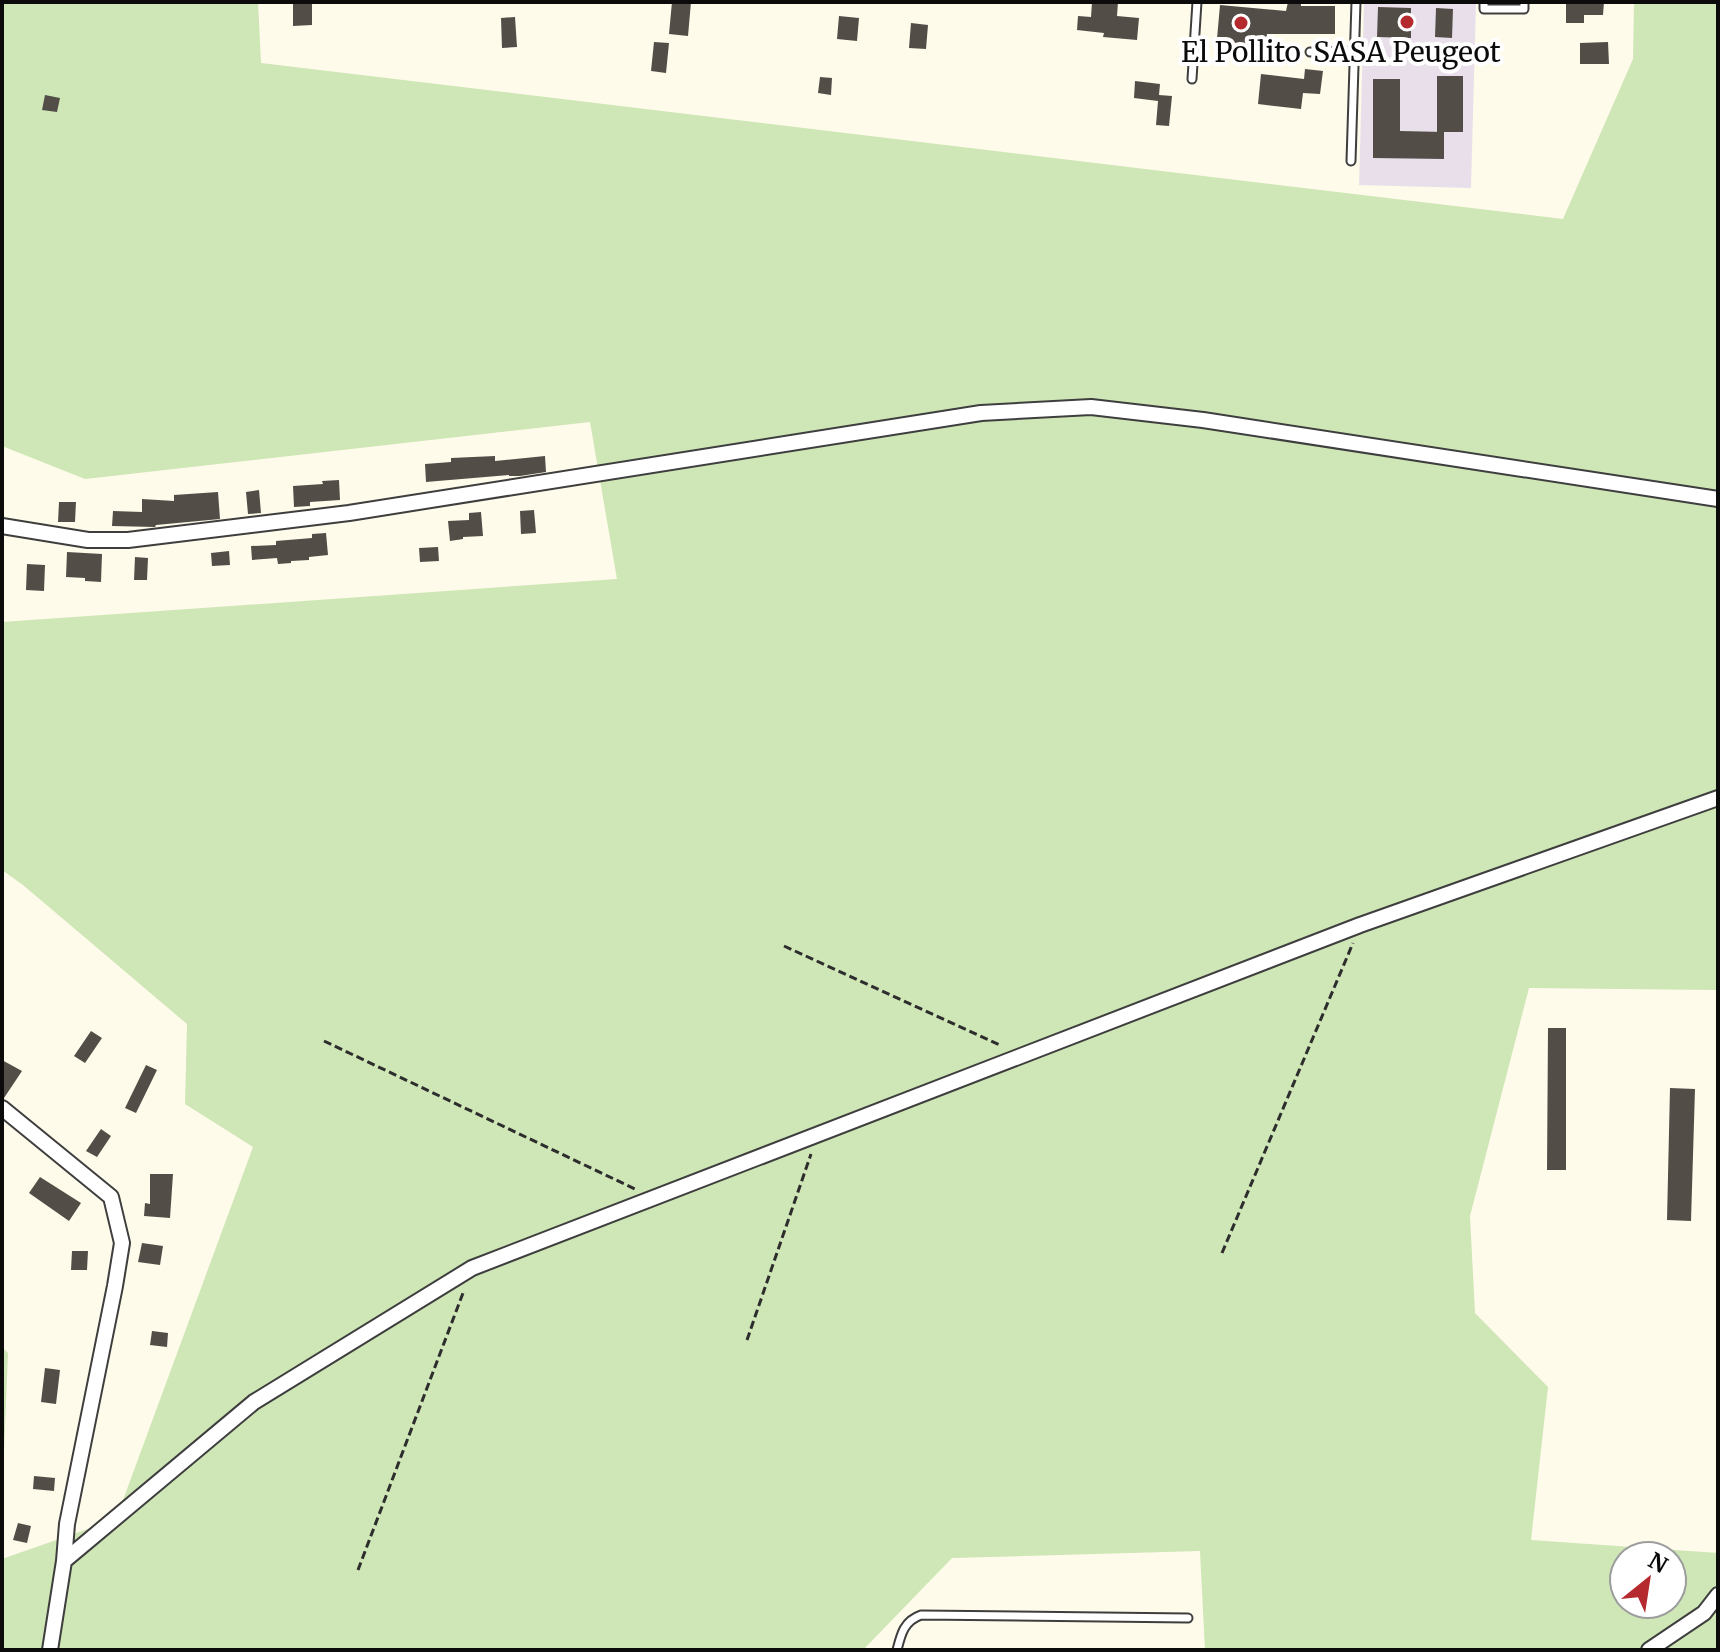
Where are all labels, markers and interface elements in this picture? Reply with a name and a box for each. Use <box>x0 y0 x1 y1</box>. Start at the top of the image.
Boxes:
marker: SASA Peugeot <box>1398 13 1416 31</box>
marker: El Pollito <box>1232 14 1250 32</box>
place label: El Pollito <box>1181 34 1301 70</box>
place label: SASA Peugeot <box>1313 34 1501 70</box>
north arrow <box>1608 1540 1688 1620</box>
text: N <box>1643 1546 1673 1579</box>

